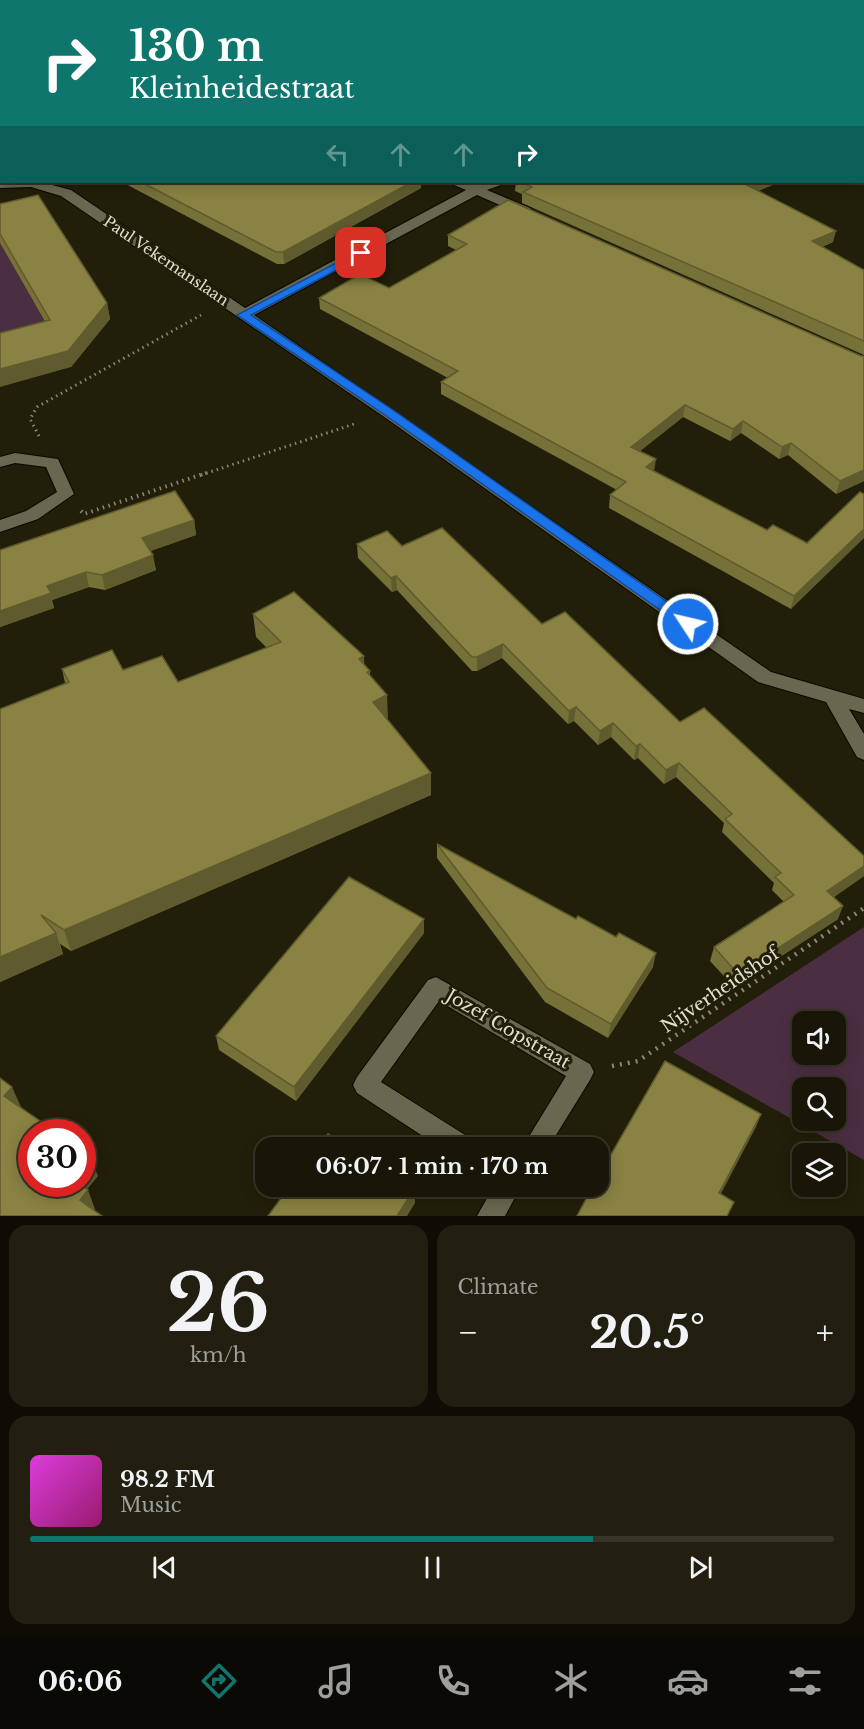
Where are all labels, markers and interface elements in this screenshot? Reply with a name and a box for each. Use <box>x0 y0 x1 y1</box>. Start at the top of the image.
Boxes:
text: 130 m <box>129 20 263 72</box>
icon: right <box>30 24 108 102</box>
text: Kleinheidestraat <box>129 72 355 105</box>
icon: left <box>321 138 354 171</box>
icon: ahead <box>384 138 417 171</box>
icon: ahead <box>447 138 480 171</box>
icon: right <box>510 138 543 171</box>
street label: Paul Vekemanslaan <box>100 212 232 310</box>
pin <box>335 227 386 278</box>
icon: arrive <box>344 236 377 269</box>
position arrow <box>656 592 720 656</box>
street label: Nijverheidshof <box>657 941 785 1038</box>
street label: Jozef Copstraat <box>440 983 574 1074</box>
map controls <box>792 1011 846 1197</box>
button: sound <box>792 1011 846 1065</box>
button: search <box>792 1077 846 1131</box>
speed limit sign: 30 <box>18 1119 96 1197</box>
button: layers <box>792 1143 846 1197</box>
text: 06:07 · 1 min · 170 m <box>316 1153 548 1180</box>
text: 26 <box>167 1255 270 1352</box>
text: Climate <box>458 1275 538 1299</box>
text: 20.5° <box>589 1304 705 1360</box>
text: − <box>458 1312 478 1353</box>
text: + <box>816 1312 834 1353</box>
text: km/h <box>190 1343 247 1367</box>
text: 98.2 FM <box>120 1466 215 1493</box>
text: Music <box>120 1493 181 1517</box>
icon: previous <box>148 1551 181 1584</box>
icon: pause <box>416 1551 449 1584</box>
icon: next <box>684 1551 717 1584</box>
icon: directions <box>198 1660 240 1702</box>
icon: music <box>315 1660 357 1702</box>
icon: phone <box>432 1660 474 1702</box>
icon: climate <box>550 1660 592 1702</box>
icon: car <box>667 1660 709 1702</box>
icon: filters <box>784 1660 826 1702</box>
text: 06:06 <box>38 1665 122 1698</box>

